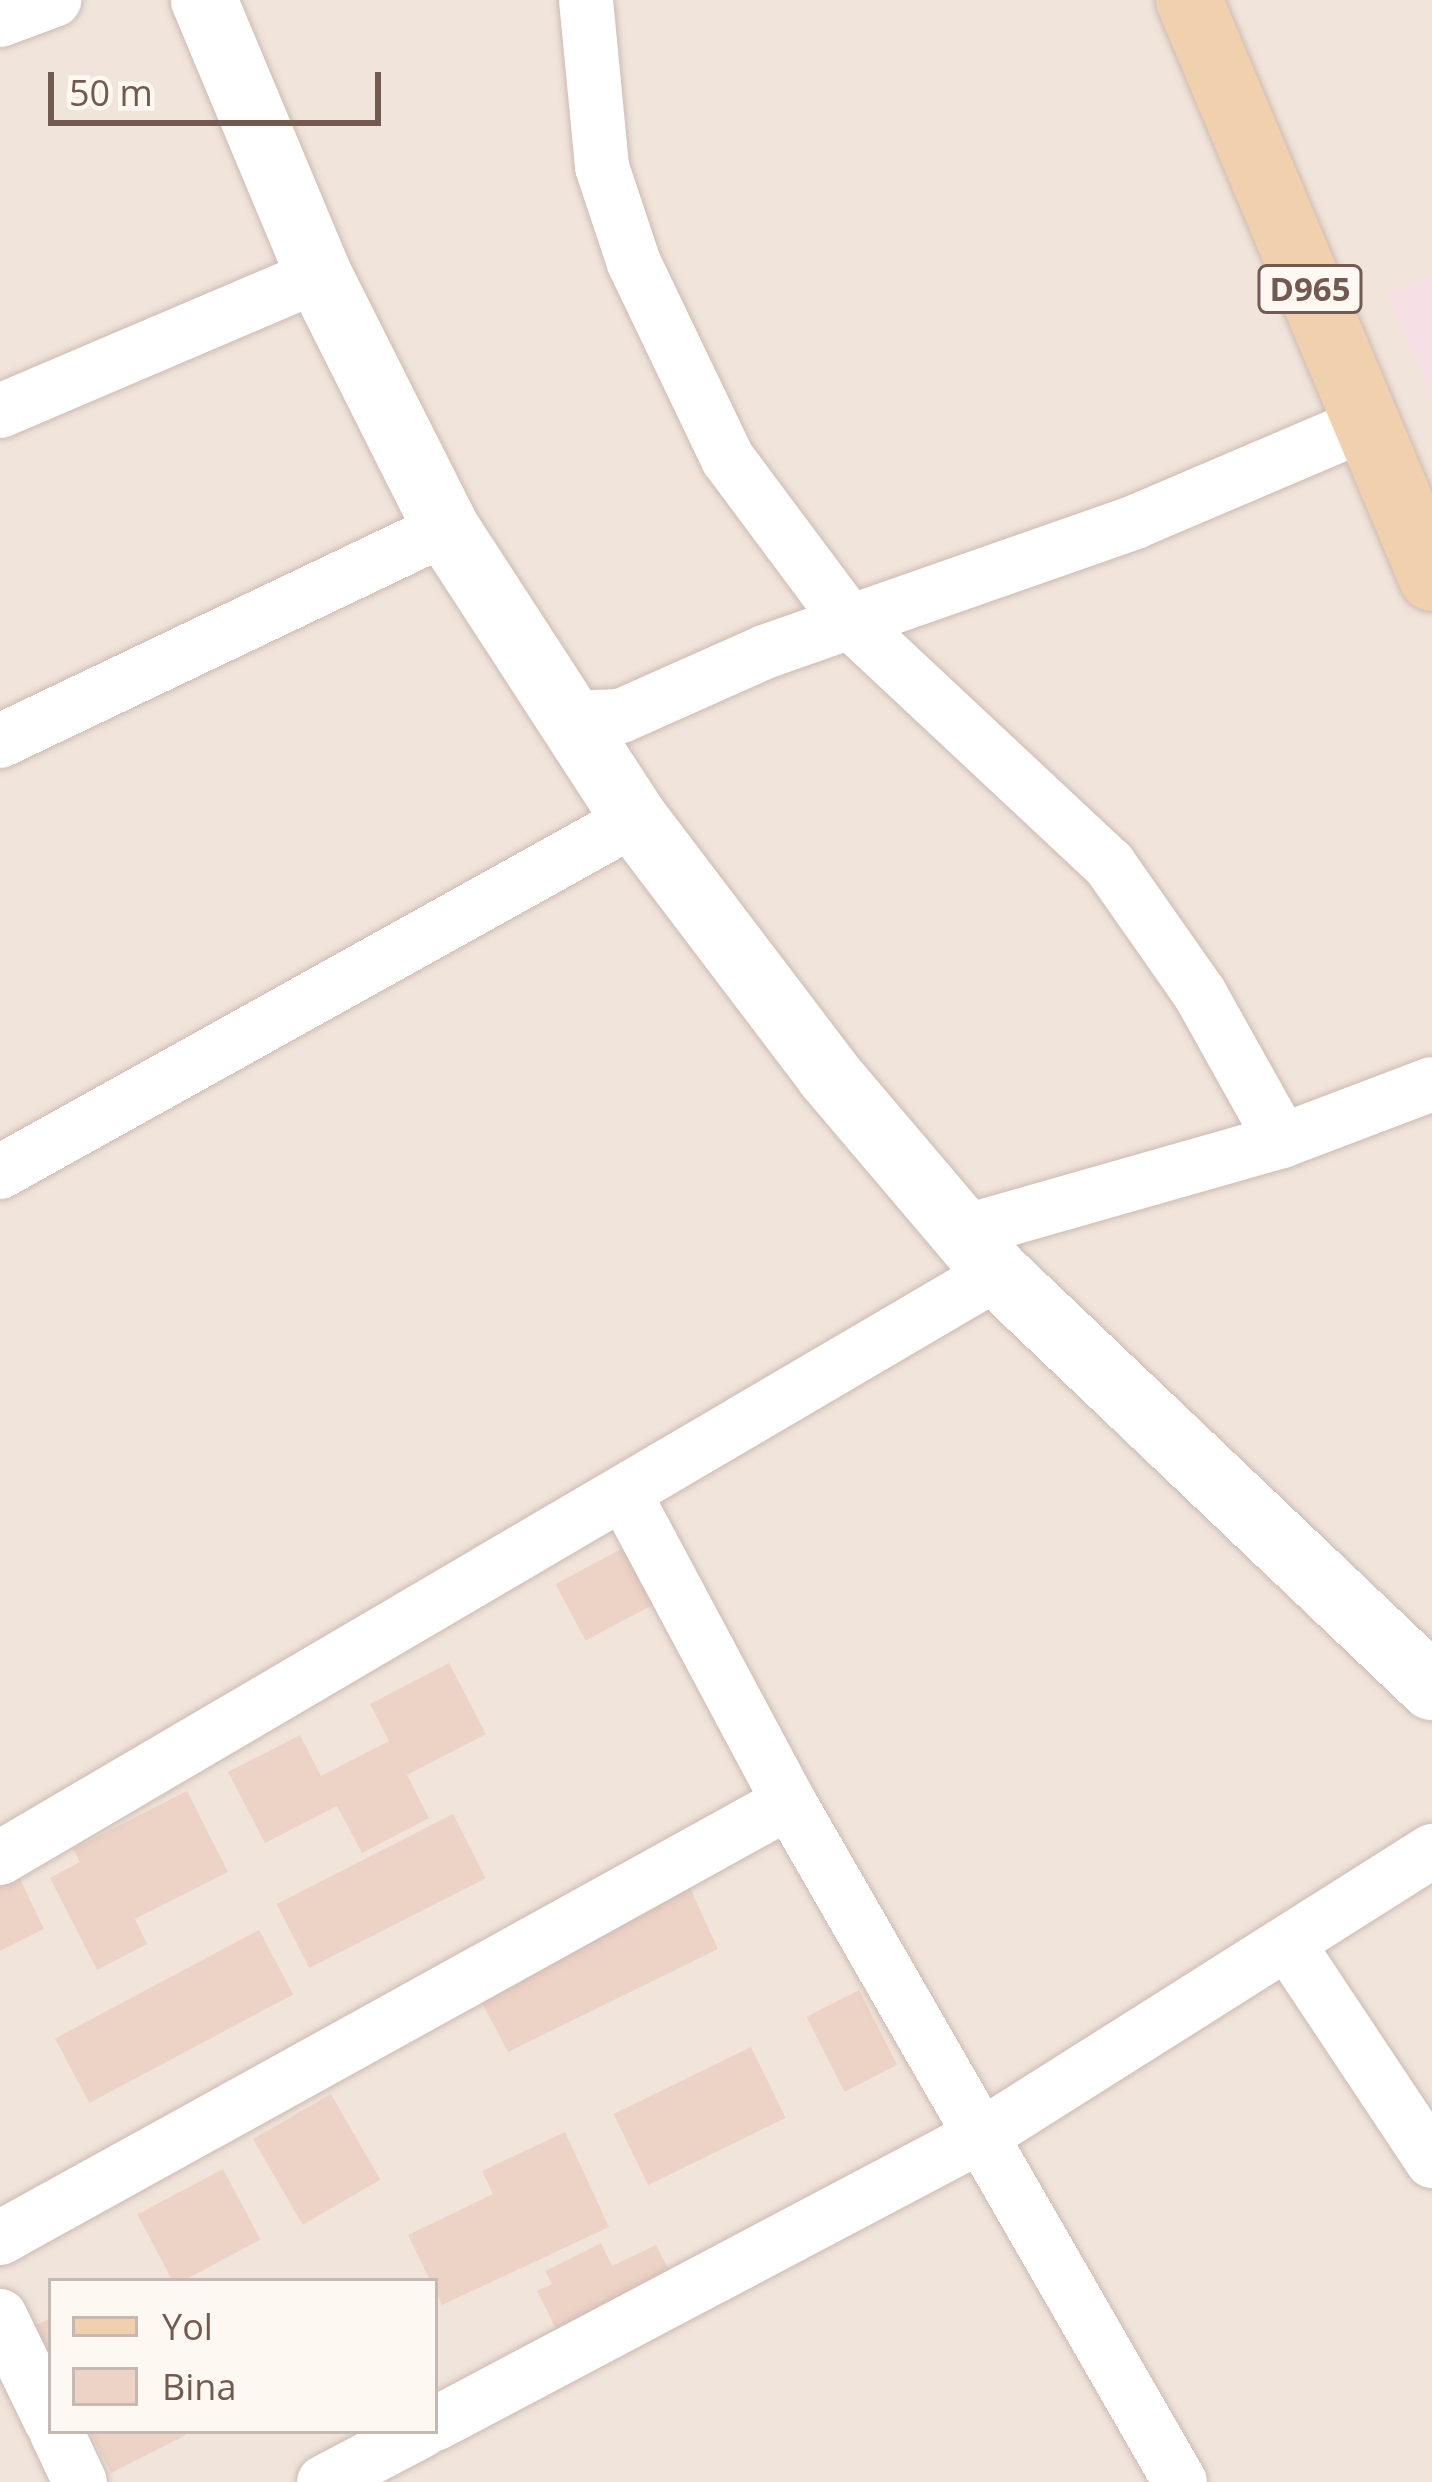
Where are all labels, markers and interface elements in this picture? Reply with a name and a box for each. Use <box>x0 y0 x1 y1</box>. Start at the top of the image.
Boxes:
scale bar <box>54 48 387 122</box>
text: 50 m <box>69 68 153 117</box>
road number: D965 <box>1256 262 1364 316</box>
legend <box>48 2278 438 2434</box>
text: Yol <box>162 2302 213 2351</box>
text: Bina <box>162 2362 236 2411</box>

